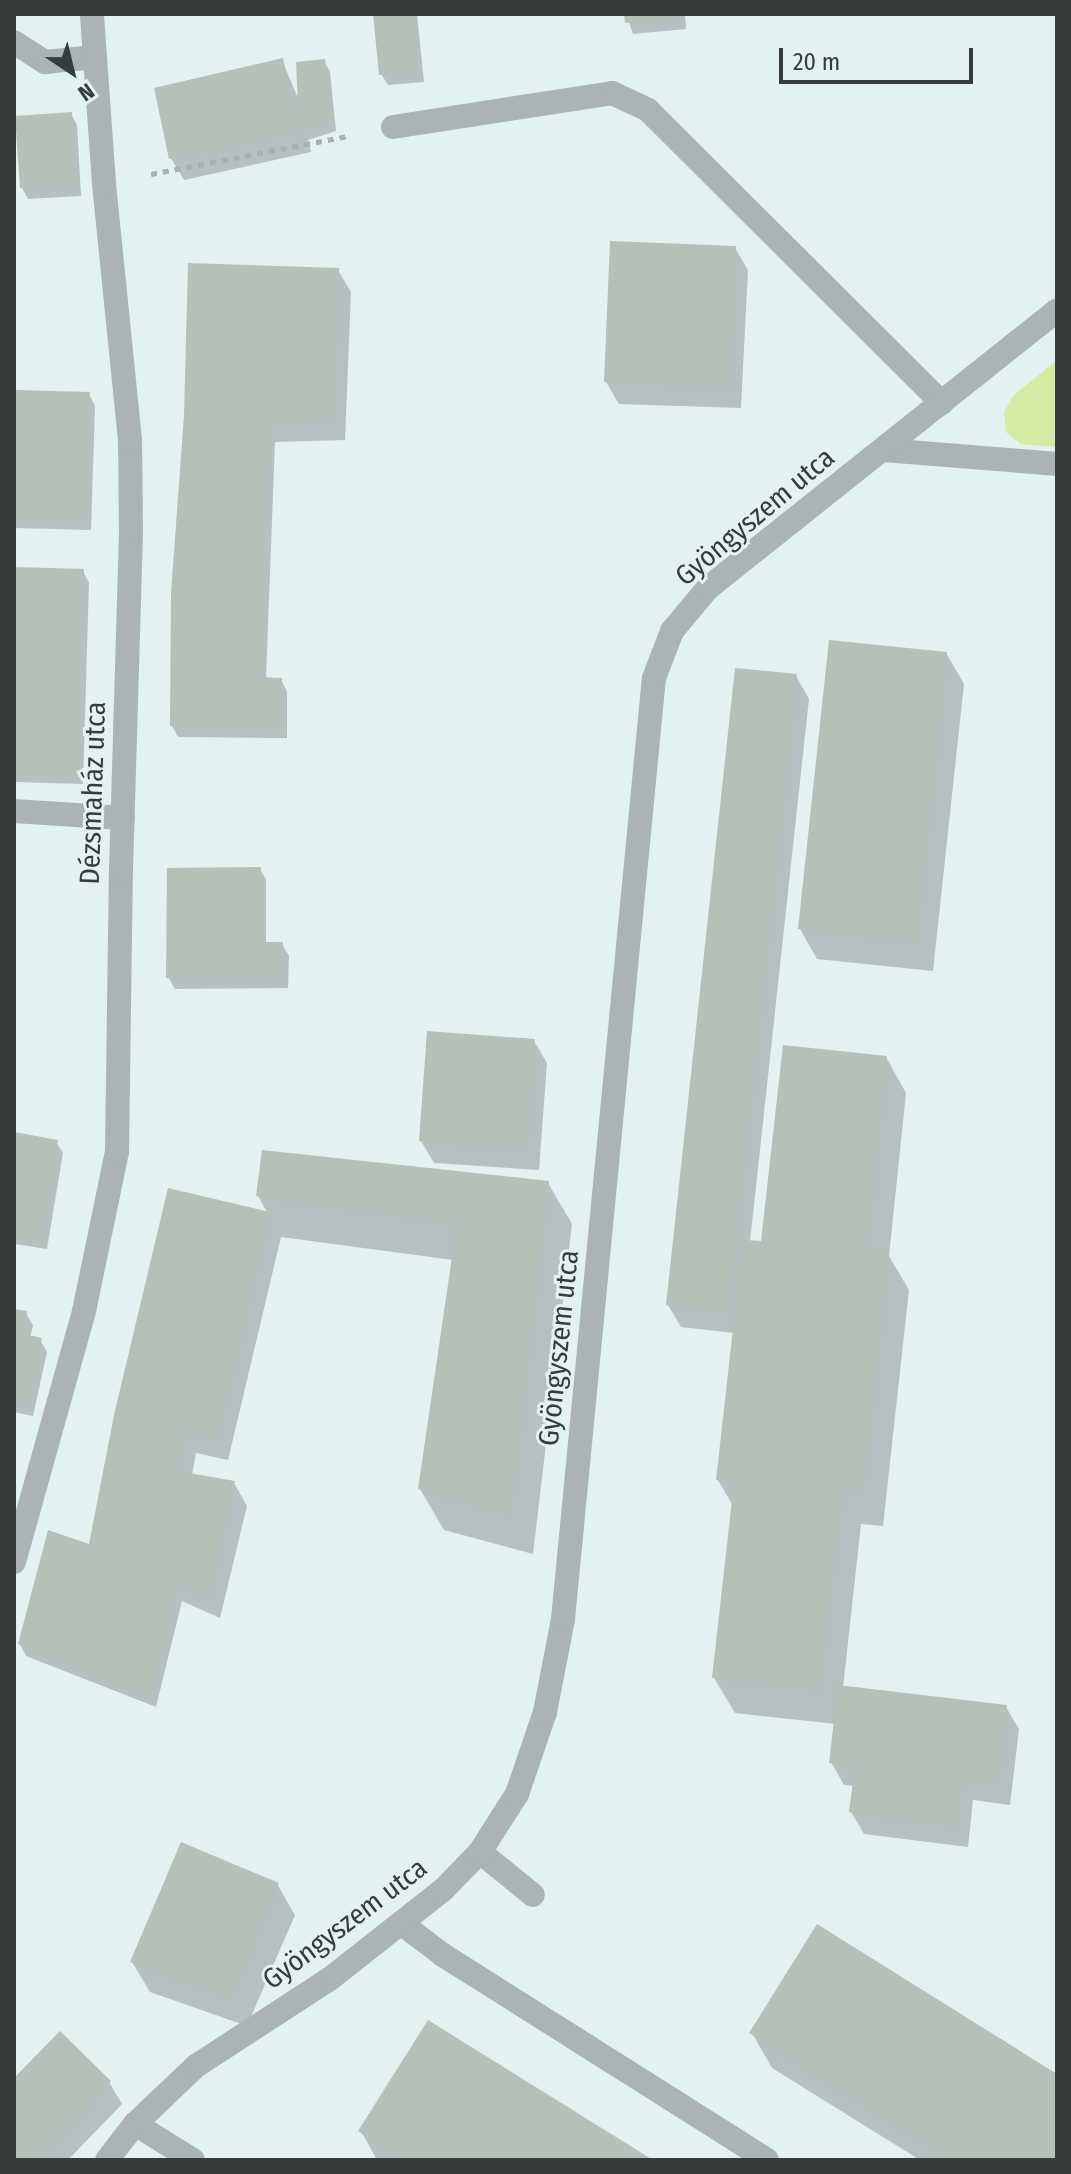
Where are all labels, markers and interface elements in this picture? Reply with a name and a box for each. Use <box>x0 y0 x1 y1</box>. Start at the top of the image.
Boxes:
north arrow <box>32 32 112 112</box>
scale bar <box>783 32 977 82</box>
text: 20 m <box>793 48 840 76</box>
text: N <box>73 77 99 107</box>
street label: Gyöngyszem utca <box>669 441 841 593</box>
street label: Dézsmaház utca <box>73 701 113 885</box>
street label: Gyöngyszem utca <box>532 1248 586 1448</box>
street label: Gyöngyszem utca <box>256 1851 434 1997</box>

